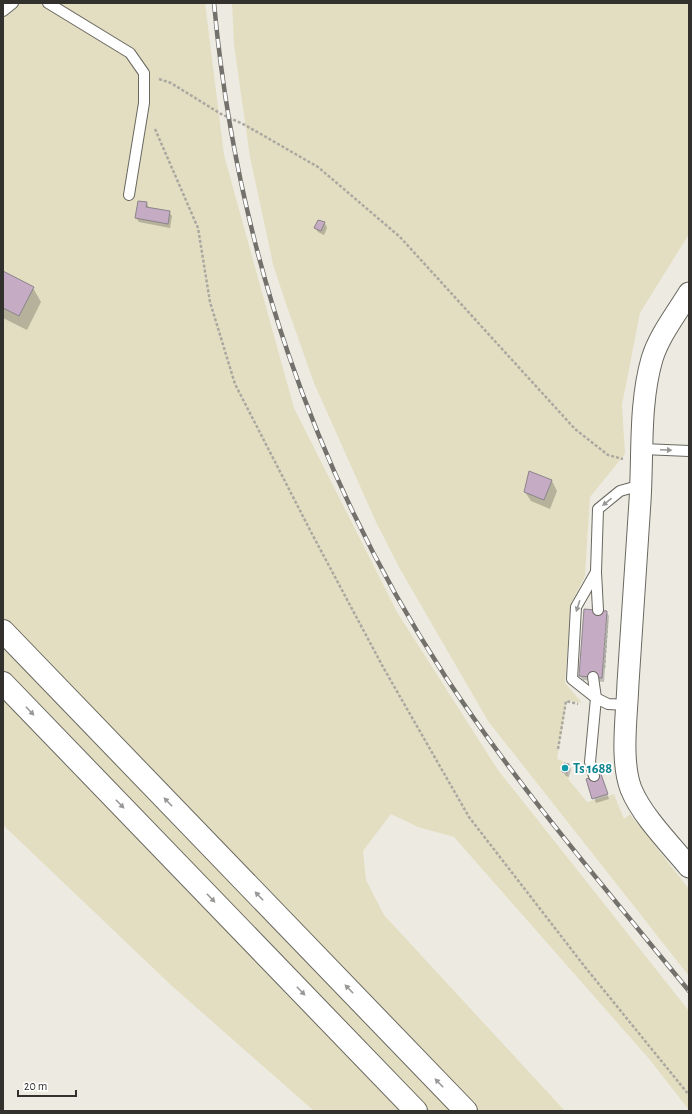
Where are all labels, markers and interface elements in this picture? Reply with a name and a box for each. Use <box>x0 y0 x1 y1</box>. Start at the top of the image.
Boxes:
one-way arrow <box>660 447 673 453</box>
one-way arrow <box>601 498 612 506</box>
one-way arrow <box>575 601 581 613</box>
one-way arrow <box>25 706 35 716</box>
place label: Ts 1688 <box>573 762 612 776</box>
marker: Ts 1688 <box>560 763 570 773</box>
one-way arrow <box>164 797 173 807</box>
one-way arrow <box>115 799 125 809</box>
one-way arrow <box>254 891 264 901</box>
one-way arrow <box>206 893 215 903</box>
one-way arrow <box>344 984 354 994</box>
one-way arrow <box>296 987 305 996</box>
scale bar <box>18 1072 76 1098</box>
one-way arrow <box>434 1078 444 1088</box>
text: 20 m <box>24 1080 47 1092</box>

